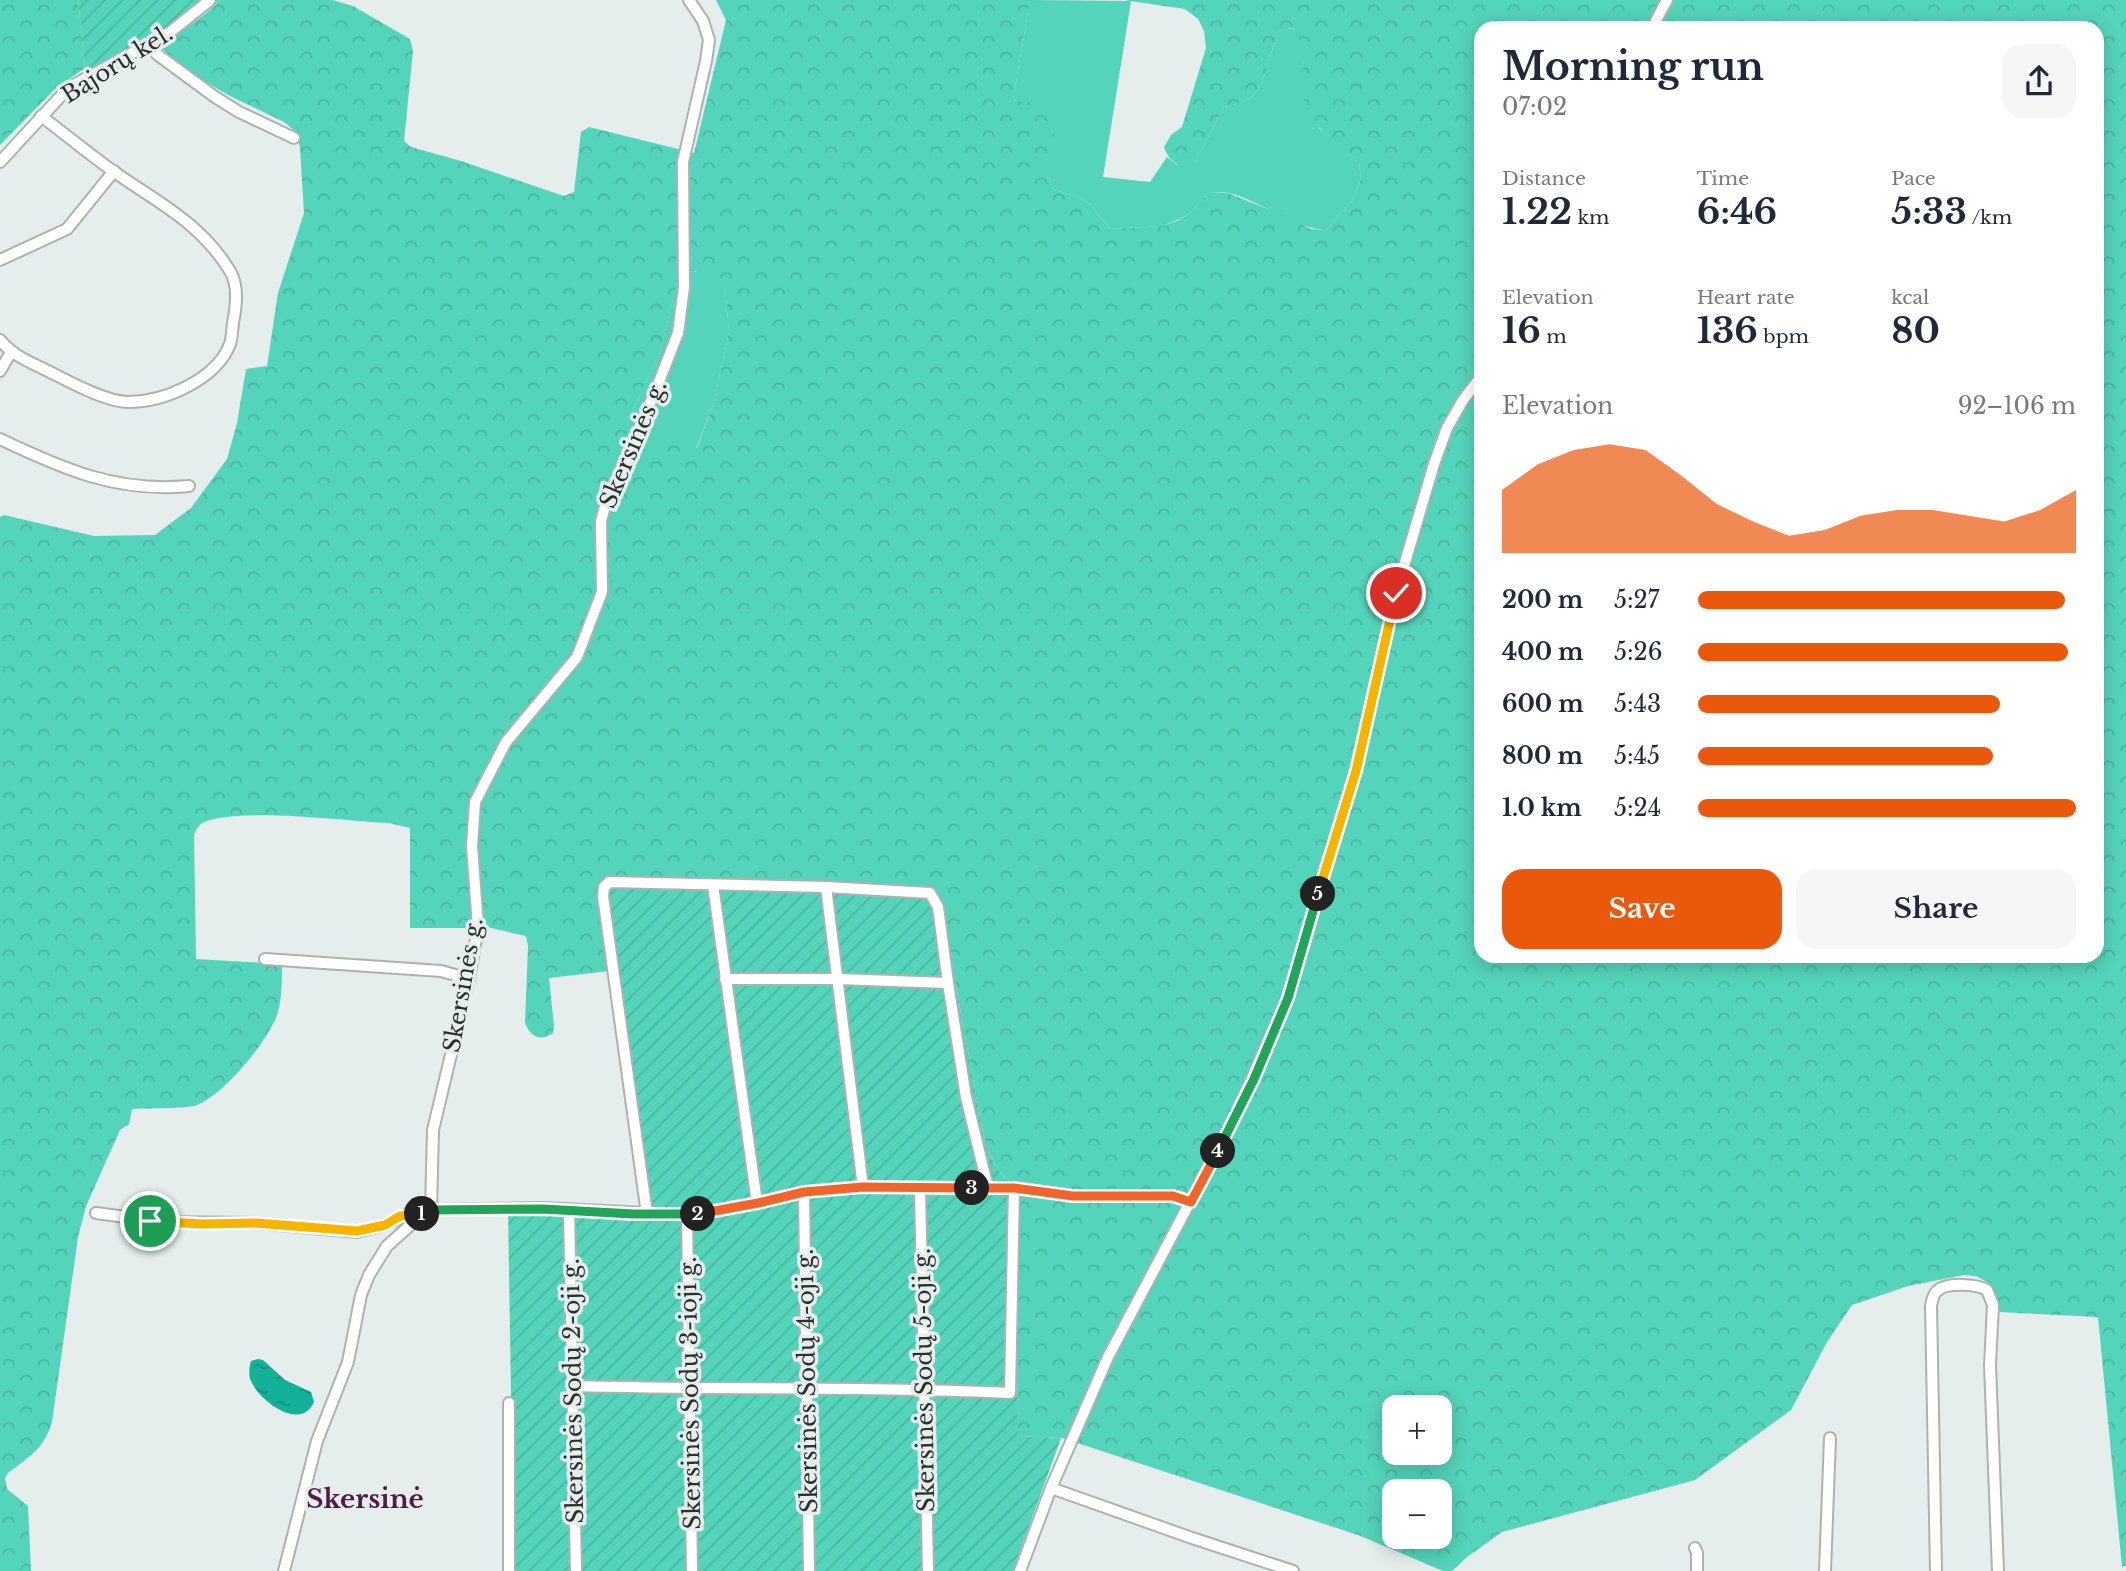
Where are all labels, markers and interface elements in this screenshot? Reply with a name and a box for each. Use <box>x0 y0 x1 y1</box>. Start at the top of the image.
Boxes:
street label: Bajorų kel. <box>56 19 178 109</box>
text: Morning run <box>1502 43 1764 90</box>
button: share <box>2002 44 2076 118</box>
text: 07:02 <box>1502 93 1567 121</box>
text: Distance <box>1502 167 1586 190</box>
text: Time <box>1697 167 1749 190</box>
text: Pace <box>1891 167 1936 190</box>
text: 1.22 <box>1502 190 1572 233</box>
text: 6:46 <box>1697 190 1777 233</box>
text: 5:33 <box>1891 190 1967 233</box>
text: km <box>1572 206 1609 229</box>
text: /km <box>1967 206 2012 229</box>
text: Elevation <box>1502 286 1594 309</box>
text: Heart rate <box>1697 286 1795 309</box>
text: kcal <box>1891 286 1929 309</box>
text: 16 <box>1502 309 1541 352</box>
text: 136 <box>1697 309 1758 352</box>
text: 80 <box>1891 309 1940 352</box>
text: m <box>1541 325 1567 348</box>
text: bpm <box>1758 325 1809 348</box>
street label: Skersinės g. <box>593 376 673 512</box>
text: Elevation <box>1502 392 1613 420</box>
text: 92–106 m <box>1958 392 2076 420</box>
pin <box>1366 563 1426 623</box>
icon: check <box>1377 574 1415 612</box>
text: 200 m <box>1502 586 1583 614</box>
text: 5:27 <box>1614 586 1659 614</box>
text: 400 m <box>1502 638 1584 666</box>
text: 5:26 <box>1614 638 1663 666</box>
text: 600 m <box>1502 690 1584 718</box>
text: 5:43 <box>1614 690 1661 718</box>
text: 800 m <box>1502 742 1583 770</box>
text: 5:45 <box>1614 742 1660 770</box>
text: 1.0 km <box>1502 794 1582 822</box>
text: 5:24 <box>1614 794 1661 822</box>
button: Save <box>1502 869 1782 949</box>
button: Share <box>1796 869 2076 949</box>
pin: 5 <box>1300 876 1336 912</box>
text: 5 <box>1312 882 1323 905</box>
street label: Skersinės g. <box>437 915 489 1055</box>
pin: 4 <box>1200 1134 1236 1168</box>
text: 4 <box>1211 1139 1224 1162</box>
pin: 3 <box>954 1170 990 1206</box>
text: 3 <box>965 1176 978 1199</box>
pin <box>120 1191 180 1251</box>
pin: 1 <box>404 1196 440 1232</box>
pin: 2 <box>680 1196 716 1232</box>
icon: arrive <box>131 1202 169 1240</box>
text: 1 <box>417 1202 426 1225</box>
text: 2 <box>691 1202 704 1225</box>
street label: Skersinės Sodų 5-oji g. <box>908 1248 940 1512</box>
street label: Skersinės Sodų 4-oji g. <box>791 1249 823 1513</box>
street label: Skersinės Sodų 3-ioji g. <box>674 1256 706 1530</box>
street label: Skersinės Sodų 2-oji g. <box>557 1258 589 1524</box>
map controls <box>1382 1395 1452 1549</box>
button: + <box>1382 1395 1452 1465</box>
button: − <box>1382 1479 1452 1549</box>
district label: Skersinė <box>306 1483 424 1515</box>

